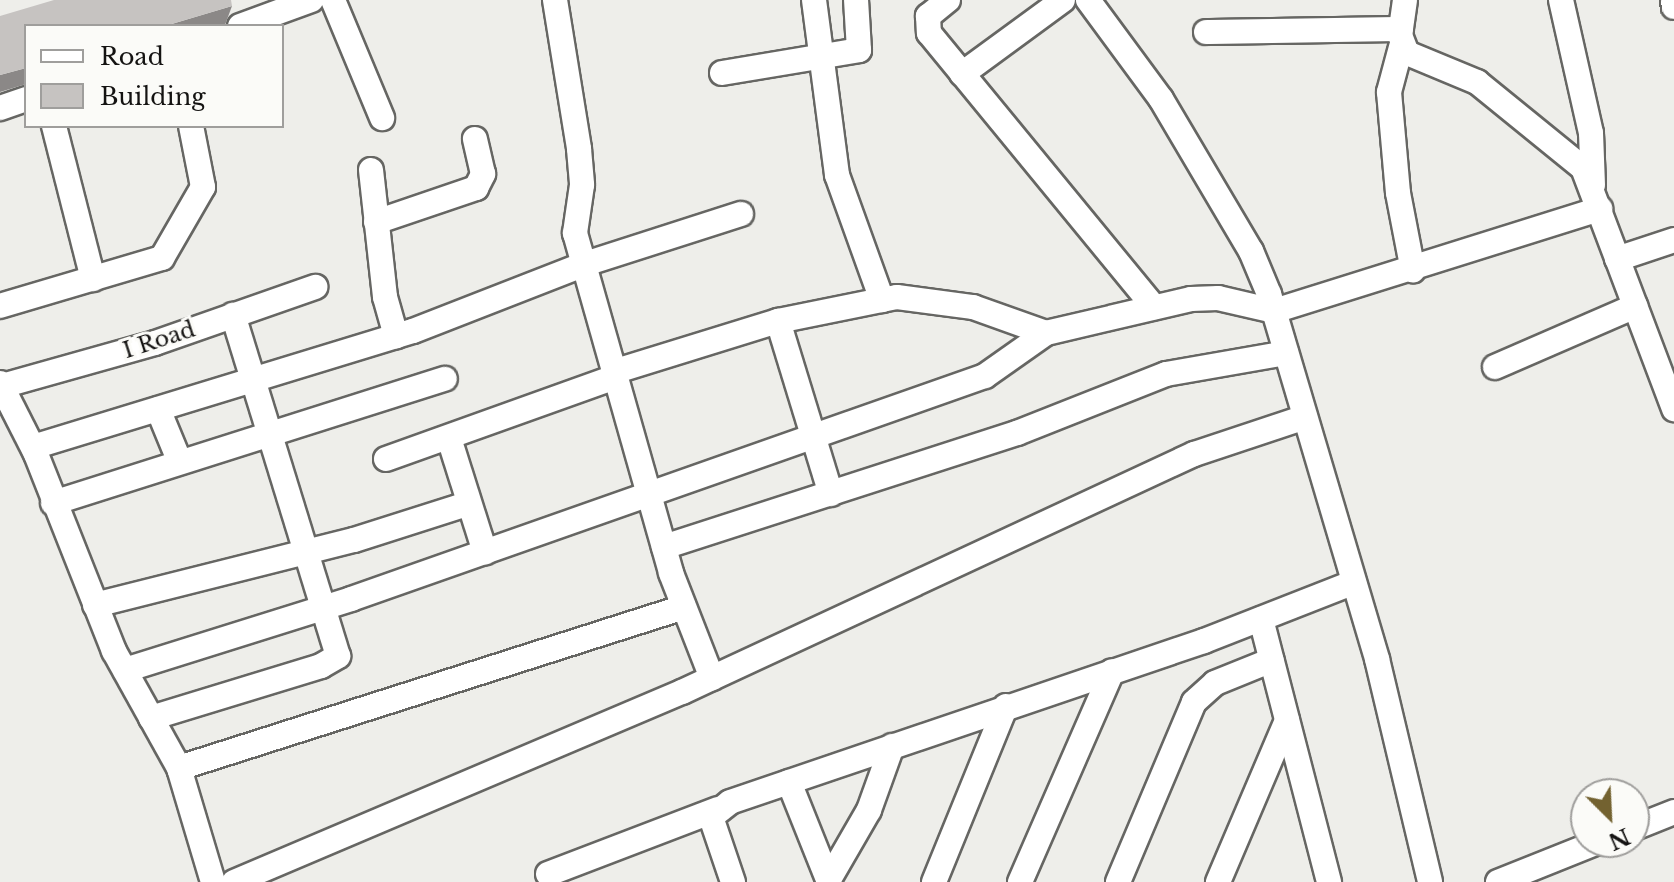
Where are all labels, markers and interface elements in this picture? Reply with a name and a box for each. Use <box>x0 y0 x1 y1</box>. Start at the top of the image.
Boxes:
legend <box>24 24 284 128</box>
text: Road <box>100 42 164 71</box>
text: Building <box>100 82 206 111</box>
street label: I Road <box>120 316 198 364</box>
north arrow <box>1570 778 1650 858</box>
text: N <box>1604 822 1634 855</box>

